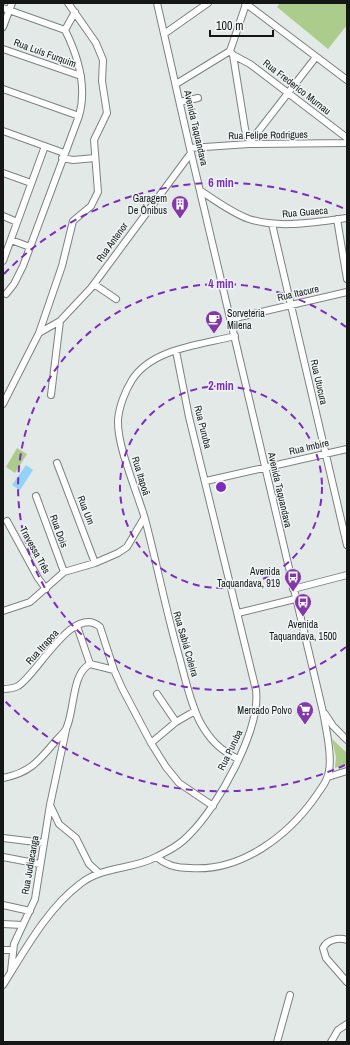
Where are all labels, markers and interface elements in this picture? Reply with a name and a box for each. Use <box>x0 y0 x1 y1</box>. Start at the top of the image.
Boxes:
scale bar <box>210 12 273 38</box>
text: 100 m <box>216 18 243 34</box>
street label: Rua Luís Furquim <box>12 36 78 70</box>
street label: Rua Frederico Murnau <box>260 56 334 118</box>
street label: Avenida Taquandava <box>181 88 211 167</box>
street label: Rua Felipe Rodrigues <box>228 128 308 142</box>
text: 6 min <box>208 175 234 191</box>
place label: Garagem De Ônibus <box>128 192 167 217</box>
building icon: Garagem De Ônibus <box>170 194 190 219</box>
street label: Rua Guaeca <box>281 203 329 220</box>
street label: Rua Antenor <box>93 220 131 264</box>
text: 4 min <box>208 276 234 292</box>
street label: Rua Itacure <box>276 282 321 304</box>
place label: Sorveteria Milena <box>227 307 265 332</box>
cafe icon: Sorveteria Milena <box>204 309 224 334</box>
street label: Rua Utucura <box>307 358 331 406</box>
text: 2 min <box>208 378 234 394</box>
street label: Rua Puruba <box>191 404 215 450</box>
street label: Rua Imbire <box>288 436 331 458</box>
street label: Avenida Taquandava <box>265 450 295 529</box>
street label: Rua Itapoã <box>129 455 153 498</box>
centre of rings <box>214 480 228 494</box>
street label: Rua Um <box>75 494 98 527</box>
street label: Rua Dois <box>47 513 71 549</box>
street label: Travessa Três <box>17 524 53 576</box>
place label: Avenida Taquandava, 919 <box>217 565 280 590</box>
bus stop icon: Avenida Taquandava, 919 <box>283 567 303 592</box>
bus stop icon: Avenida Taquandava, 1500 <box>293 592 313 617</box>
street label: Rua Sabiá Coleira <box>170 610 202 679</box>
place label: Avenida Taquandava, 1500 <box>269 618 337 643</box>
street label: Rua Itrapoa <box>23 626 61 667</box>
supermarket icon: Mercado Polvo <box>295 700 315 725</box>
place label: Mercado Polvo <box>237 704 292 717</box>
street label: Rua Puruba <box>215 727 246 773</box>
street label: Rua Judiacanga <box>18 834 42 896</box>

